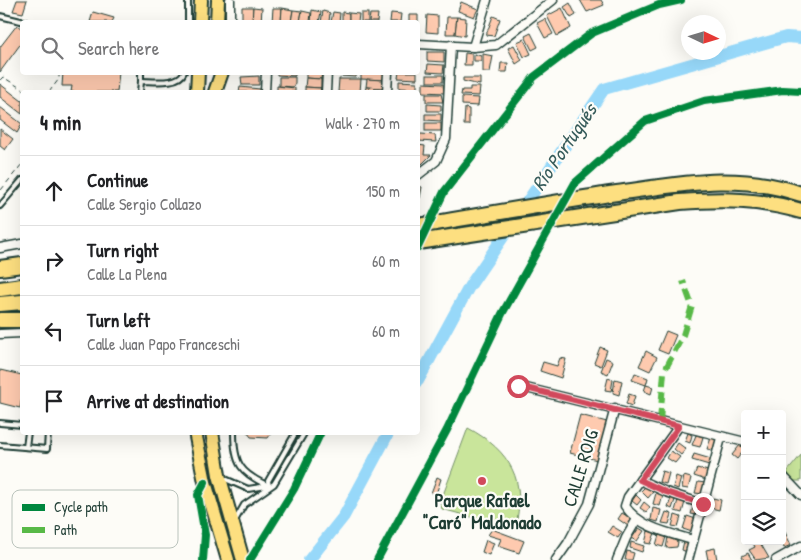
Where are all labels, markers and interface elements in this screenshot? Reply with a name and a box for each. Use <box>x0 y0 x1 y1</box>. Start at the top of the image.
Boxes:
north arrow <box>681 15 726 60</box>
search box <box>20 20 420 75</box>
icon: search <box>38 34 66 62</box>
text: Search here <box>78 35 159 61</box>
water label: Río Portugués <box>525 96 605 196</box>
text: 4 min <box>40 108 81 137</box>
text: Walk · 270 m <box>325 112 400 134</box>
text: Continue <box>87 167 148 193</box>
icon: ahead <box>40 177 68 205</box>
text: 150 m <box>366 180 400 202</box>
text: Calle Sergio Collazo <box>87 193 201 215</box>
text: Turn right <box>87 237 158 263</box>
icon: right <box>40 247 68 275</box>
text: 60 m <box>372 250 400 272</box>
text: Calle La Plena <box>87 263 167 285</box>
text: Turn left <box>87 307 150 333</box>
icon: left <box>40 317 68 345</box>
text: 60 m <box>372 320 400 342</box>
text: Calle Juan Papo Franceschi <box>87 333 240 355</box>
route start <box>507 375 530 398</box>
icon: arrive <box>40 387 68 415</box>
text: Arrive at destination <box>87 388 229 414</box>
map controls <box>741 410 786 545</box>
button: + <box>741 410 786 455</box>
street label: CALLE ROIG <box>556 426 604 510</box>
button: − <box>741 455 786 500</box>
marker: Parque Rafael "Caró" Maldonado <box>476 475 488 487</box>
place label: Parque Rafael "Caró" Maldonado <box>423 487 542 535</box>
legend <box>12 490 178 548</box>
route end <box>692 493 715 516</box>
text: Cycle path <box>54 497 108 517</box>
button: layers <box>741 500 786 545</box>
text: Path <box>54 520 77 539</box>

